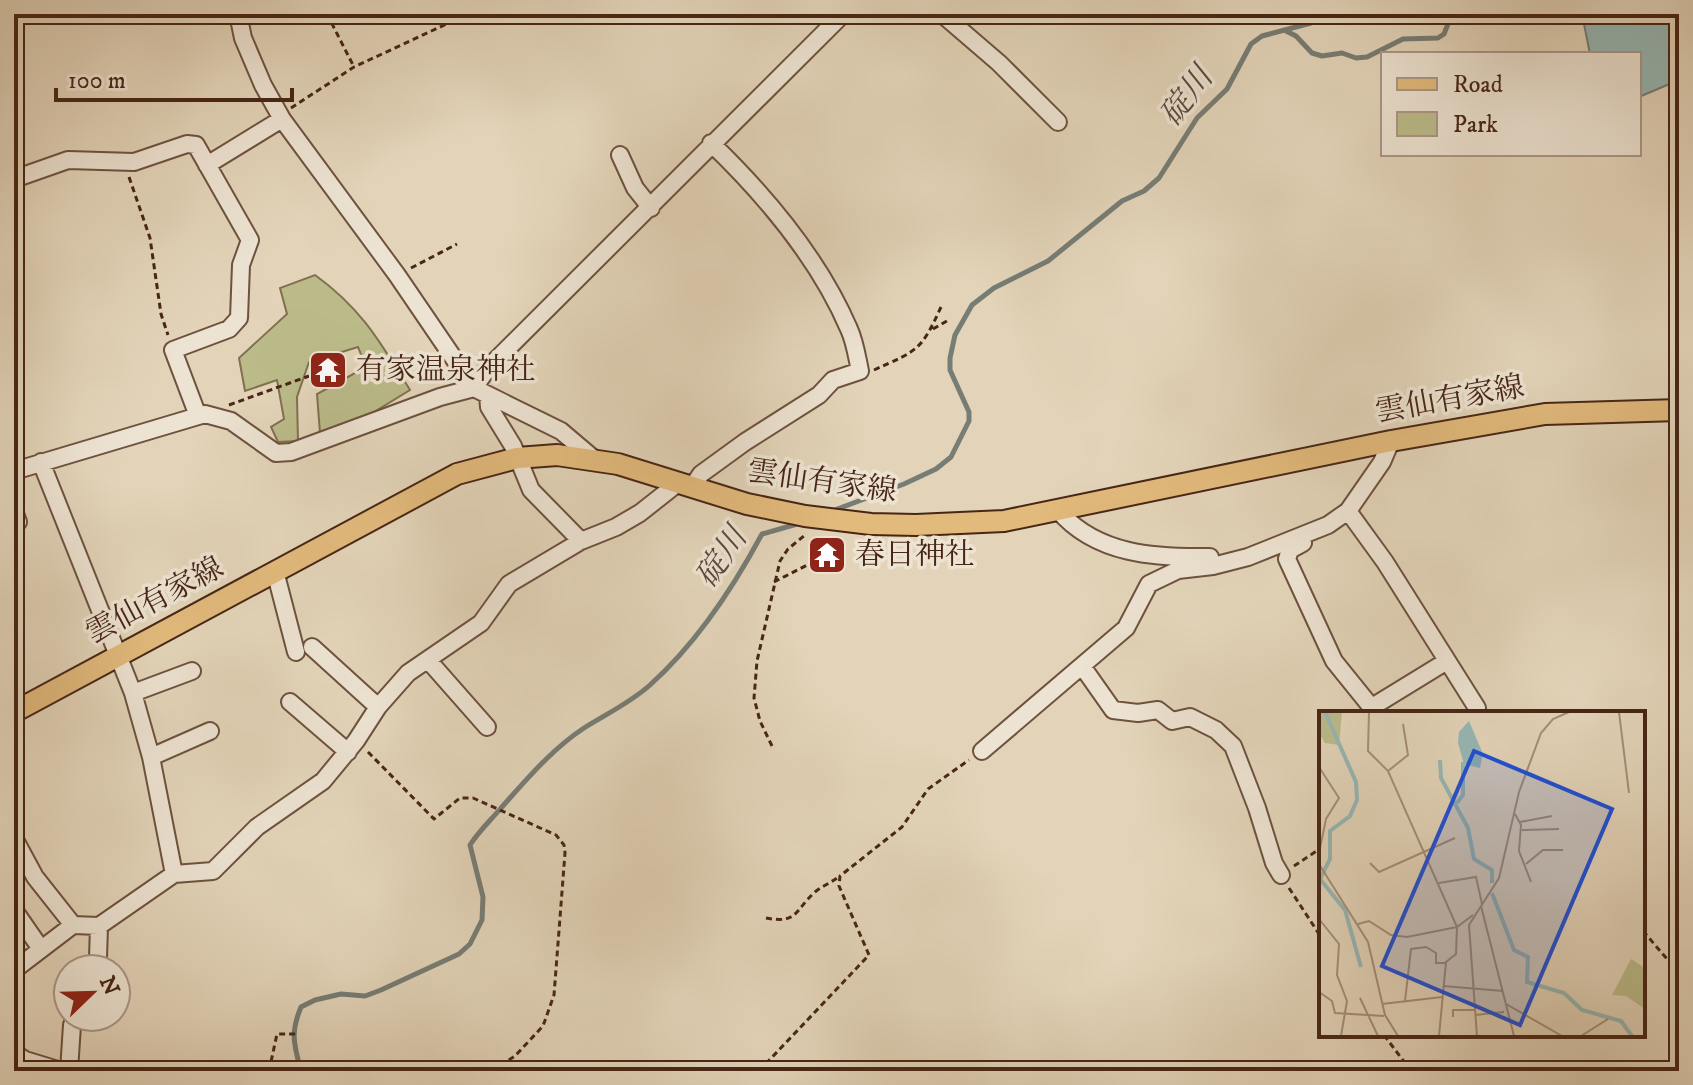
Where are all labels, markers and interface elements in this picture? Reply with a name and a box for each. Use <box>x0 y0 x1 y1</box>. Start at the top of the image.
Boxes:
scale bar <box>56 52 292 102</box>
legend <box>1381 52 1641 156</box>
water label: 碇川 <box>1152 57 1224 135</box>
text: 100 m <box>68 66 126 96</box>
text: Road <box>1453 70 1503 100</box>
text: Park <box>1453 110 1498 140</box>
temple icon: 有家温泉神社 <box>307 349 349 391</box>
place label: 有家温泉神社 <box>356 352 536 389</box>
street label: 雲仙有家線 <box>1373 369 1527 431</box>
street label: 雲仙有家線 <box>745 453 899 511</box>
water label: 碇川 <box>688 518 758 596</box>
temple icon: 春日神社 <box>806 534 848 576</box>
place label: 春日神社 <box>855 537 975 574</box>
street label: 雲仙有家線 <box>80 549 230 653</box>
inset map <box>1319 711 1645 1037</box>
north arrow <box>52 953 132 1033</box>
text: N <box>93 972 125 999</box>

